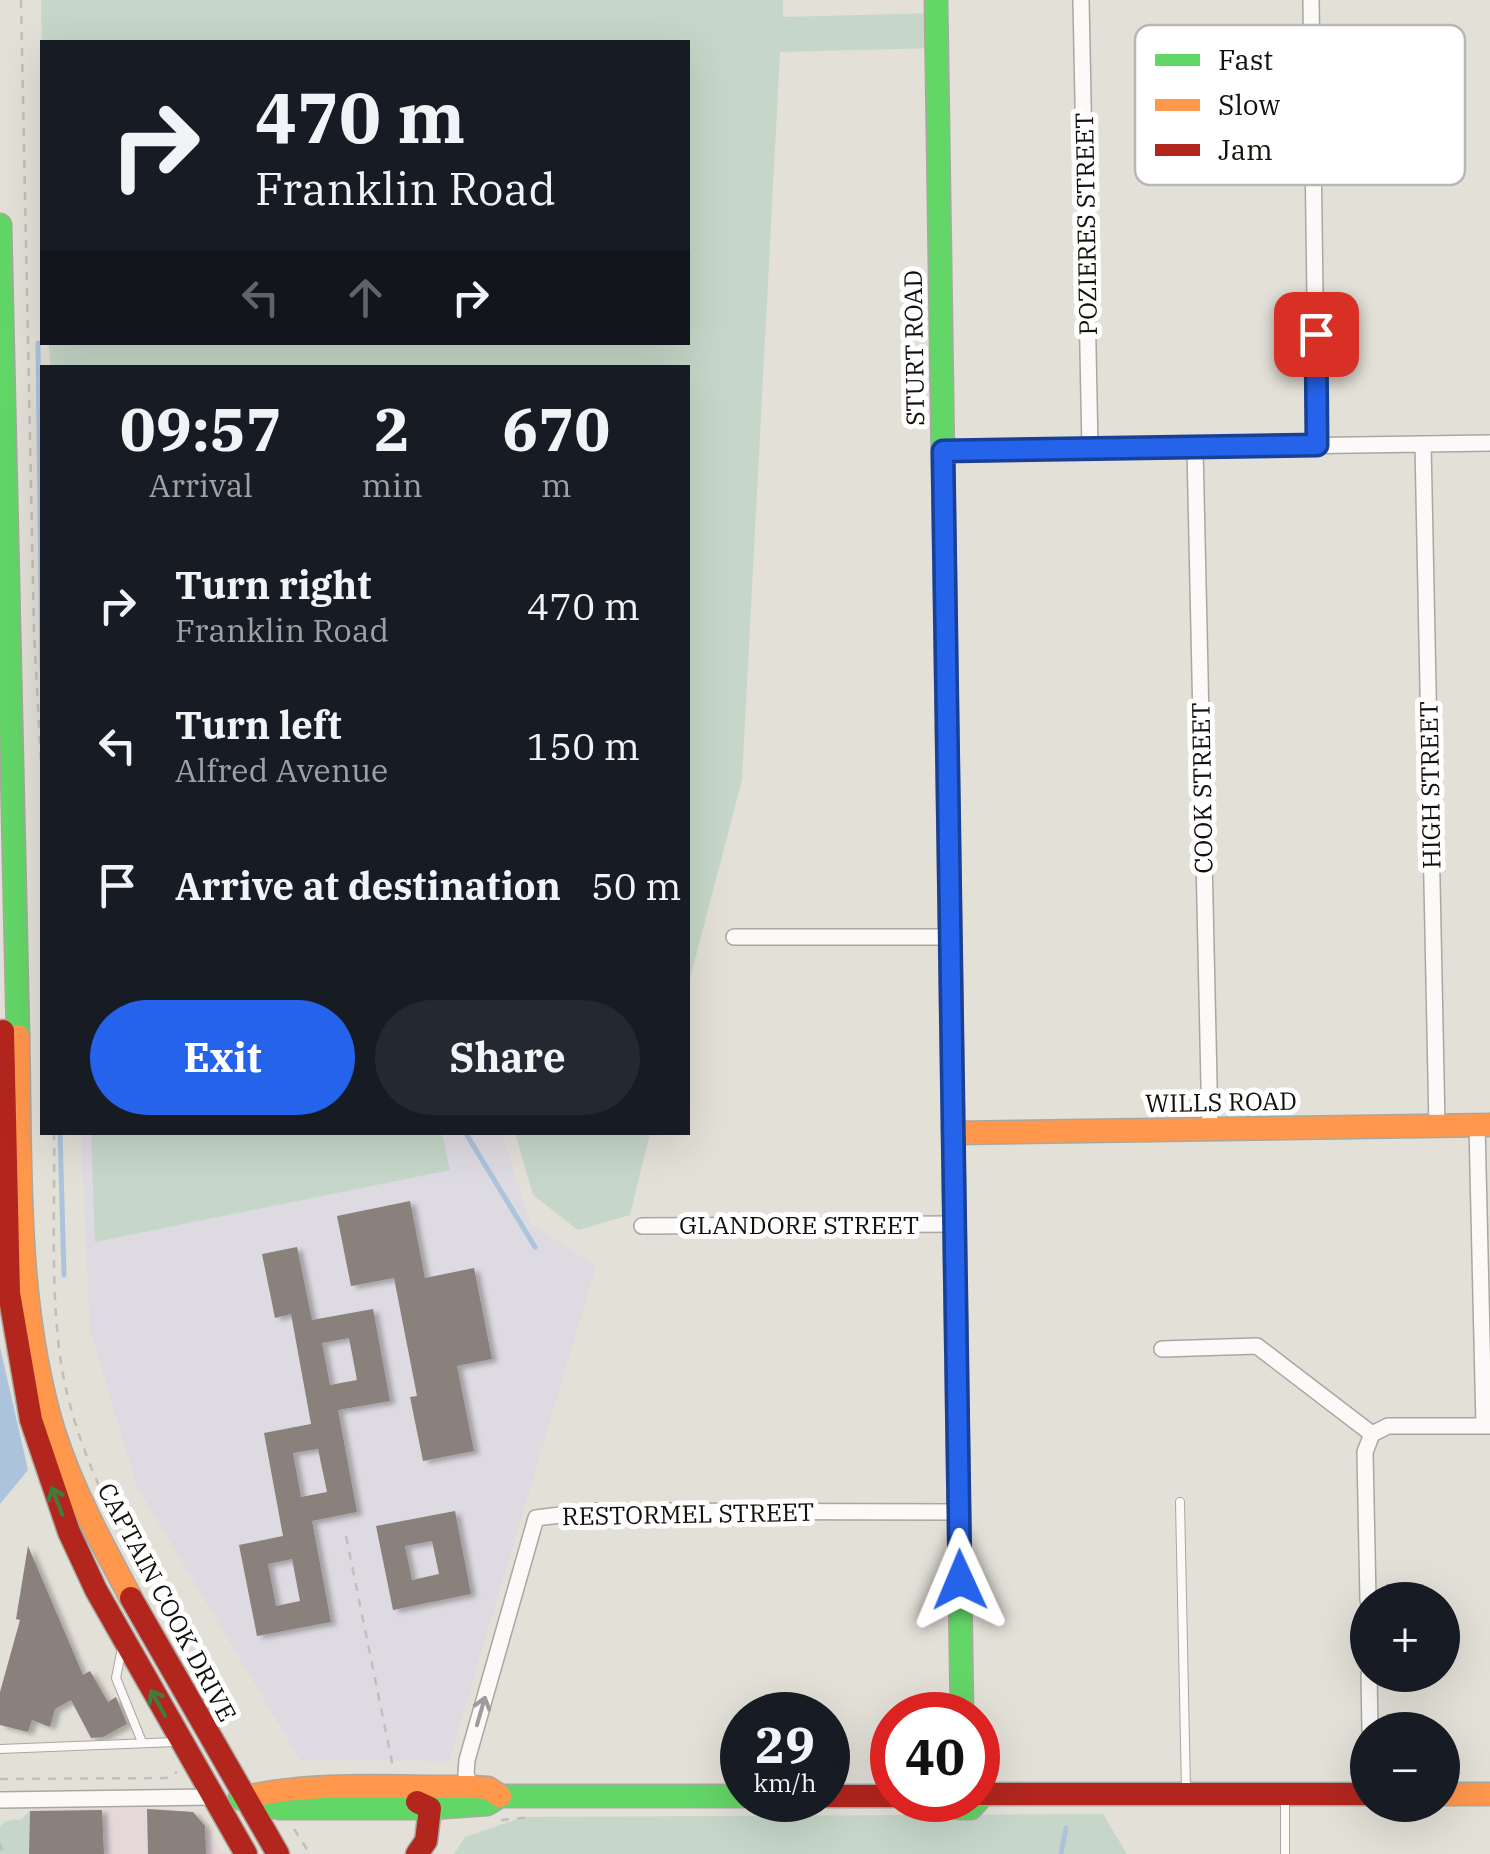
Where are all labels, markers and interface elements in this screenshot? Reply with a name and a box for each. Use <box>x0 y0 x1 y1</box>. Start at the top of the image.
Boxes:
legend <box>1135 25 1465 185</box>
text: Fast <box>1218 41 1273 78</box>
text: 470 m <box>255 71 465 162</box>
icon: right <box>90 80 220 210</box>
text: Slow <box>1218 86 1280 123</box>
street label: POZIERES STREET <box>1067 112 1104 336</box>
text: Jam <box>1218 131 1273 168</box>
text: Franklin Road <box>255 159 556 217</box>
icon: left <box>233 270 288 325</box>
icon: ahead <box>338 270 393 325</box>
icon: right <box>443 270 498 325</box>
street label: STURT ROAD <box>896 270 931 426</box>
pin <box>1274 292 1359 377</box>
icon: arrive <box>1289 307 1344 362</box>
text: 09:57 <box>120 389 282 468</box>
text: 2 <box>374 389 410 468</box>
text: 670 <box>502 389 610 468</box>
text: Arrival <box>149 464 253 506</box>
text: min <box>362 464 423 506</box>
text: m <box>541 464 572 506</box>
text: Turn right <box>175 560 371 609</box>
icon: right <box>90 578 145 633</box>
text: 470 m <box>527 581 640 630</box>
text: Franklin Road <box>175 609 389 651</box>
text: Turn left <box>175 700 342 749</box>
street label: HIGH STREET <box>1412 701 1447 869</box>
street label: COOK STREET <box>1184 702 1219 874</box>
icon: left <box>90 718 145 773</box>
text: 150 m <box>527 721 640 770</box>
text: Alfred Avenue <box>175 749 388 791</box>
icon: arrive <box>90 858 145 913</box>
text: Arrive at destination <box>175 861 561 910</box>
text: 50 m <box>591 861 682 910</box>
button: Exit <box>90 1000 355 1115</box>
button: Share <box>375 1000 640 1115</box>
street label: WILLS ROAD <box>1145 1084 1297 1119</box>
street label: GLANDORE STREET <box>679 1208 919 1241</box>
street label: CAPTAIN COOK DRIVE <box>90 1477 244 1727</box>
one-way arrow <box>47 1486 65 1517</box>
street label: RESTORMEL STREET <box>562 1495 814 1532</box>
position arrow <box>908 1528 1012 1632</box>
map controls <box>1350 1582 1460 1822</box>
button: + <box>1350 1582 1460 1692</box>
one-way arrow <box>148 1688 168 1718</box>
speed limit sign: 40 <box>870 1692 1000 1822</box>
one-way arrow <box>473 1696 491 1728</box>
text: 29 <box>755 1712 815 1777</box>
button: − <box>1350 1712 1460 1822</box>
text: km/h <box>753 1766 817 1799</box>

